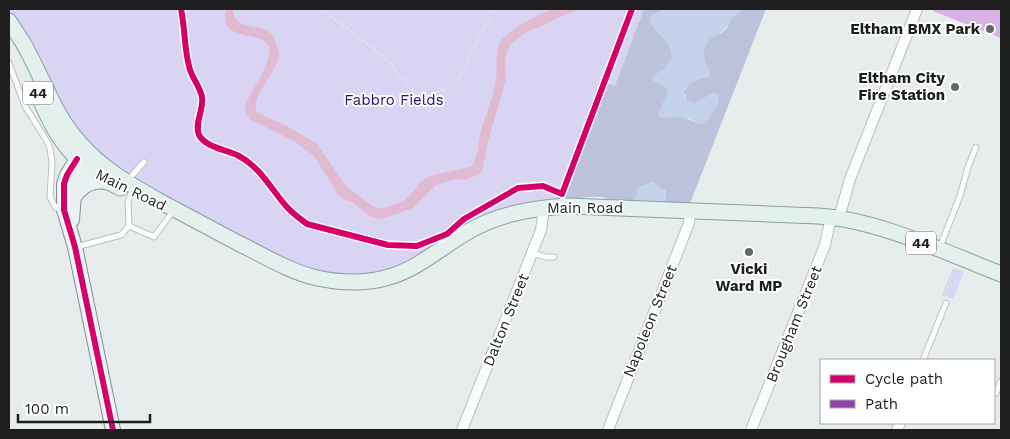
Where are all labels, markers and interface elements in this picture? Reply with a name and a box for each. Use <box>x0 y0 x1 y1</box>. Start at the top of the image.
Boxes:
place label: Eltham BMX Park <box>850 20 981 38</box>
marker: Eltham BMX Park <box>984 23 996 35</box>
place label: Eltham City Fire Station <box>858 69 946 104</box>
marker: Eltham City Fire Station <box>949 81 961 93</box>
road number: 44 <box>23 82 53 105</box>
park label: Fabbro Fields <box>344 91 444 109</box>
street label: Main Road <box>93 165 169 215</box>
street label: Main Road <box>547 199 623 217</box>
road number: 44 <box>906 232 936 254</box>
marker: Vicki Ward MP <box>743 246 755 258</box>
place label: Vicki Ward MP <box>716 260 782 295</box>
street label: Napoleon Street <box>619 262 681 380</box>
street label: Brougham Street <box>762 262 826 385</box>
street label: Dalton Street <box>479 270 533 369</box>
legend <box>820 359 995 424</box>
text: Cycle path <box>865 370 943 388</box>
scale bar <box>18 392 150 424</box>
text: Path <box>865 395 898 413</box>
text: 100 m <box>25 400 69 418</box>

